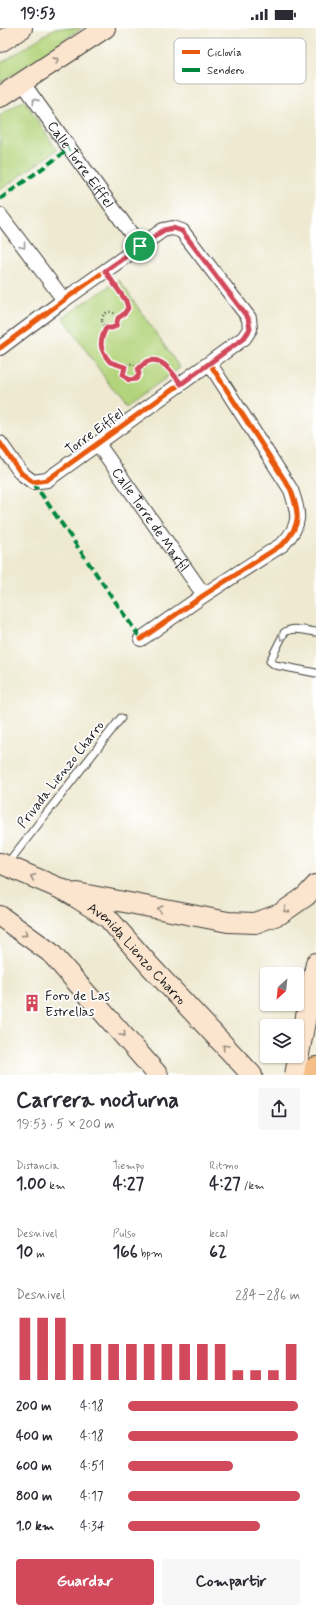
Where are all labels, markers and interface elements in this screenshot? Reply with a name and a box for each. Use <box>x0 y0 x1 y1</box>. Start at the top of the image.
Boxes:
text: 19:53 <box>20 4 55 24</box>
legend <box>174 38 306 84</box>
text: Ciclovía <box>207 46 242 60</box>
one-way arrow <box>52 57 59 65</box>
text: Sendero <box>207 64 244 78</box>
one-way arrow <box>33 98 40 105</box>
street label: Calle Torre Eiffel <box>43 118 118 212</box>
pin <box>123 229 157 263</box>
icon: arrive <box>129 235 151 257</box>
one-way arrow <box>19 242 26 249</box>
street label: Torre Eiffel <box>62 405 127 459</box>
street label: Calle Torre de Marfil <box>107 464 193 575</box>
one-way arrow <box>279 634 287 641</box>
street label: Privada Lienzo Charro <box>13 717 108 832</box>
one-way arrow <box>30 874 38 882</box>
street label: Avenida Lienzo Charro <box>84 899 190 1009</box>
one-way arrow <box>284 905 291 912</box>
one-way arrow <box>157 906 164 914</box>
one-way arrow <box>21 930 28 937</box>
north arrow <box>260 967 304 1011</box>
map controls <box>260 967 304 1063</box>
place label: Foro de Las Estrellas <box>45 987 111 1021</box>
building icon: Foro de Las Estrellas <box>22 993 42 1013</box>
button: layers <box>260 1019 304 1063</box>
one-way arrow <box>118 1030 125 1037</box>
one-way arrow <box>223 1044 230 1051</box>
text: Carrera nocturna <box>16 1087 179 1115</box>
button: share <box>258 1088 300 1130</box>
text: 19:53 · 5 × 200 m <box>16 1116 115 1133</box>
text: Distancia <box>16 1159 59 1173</box>
text: Tiempo <box>113 1159 144 1173</box>
text: Ritmo <box>209 1159 238 1173</box>
text: 1.00 <box>16 1173 46 1195</box>
text: 4:27 <box>113 1173 144 1195</box>
text: 4:27 <box>209 1173 241 1195</box>
text: km <box>46 1179 65 1193</box>
text: /km <box>241 1179 264 1193</box>
text: Desnivel <box>16 1227 58 1241</box>
text: Pulso <box>113 1227 136 1241</box>
text: kcal <box>209 1227 228 1241</box>
text: 10 <box>16 1241 33 1263</box>
text: 166 <box>113 1241 138 1263</box>
text: 62 <box>209 1241 227 1263</box>
text: m <box>33 1247 45 1261</box>
text: bpm <box>138 1247 163 1261</box>
text: Desnivel <box>16 1287 65 1304</box>
text: 284–286 m <box>235 1287 300 1304</box>
text: 200 m <box>16 1398 51 1415</box>
text: 4:18 <box>80 1398 104 1415</box>
text: 400 m <box>16 1428 53 1445</box>
text: 4:18 <box>80 1428 104 1445</box>
text: 600 m <box>16 1458 52 1475</box>
text: 4:51 <box>80 1458 104 1475</box>
text: 800 m <box>16 1488 52 1505</box>
text: 4:17 <box>80 1488 103 1505</box>
text: 1.0 km <box>16 1518 54 1535</box>
text: 4:34 <box>80 1518 105 1535</box>
button: Guardar <box>16 1559 154 1605</box>
button: Compartir <box>162 1559 300 1605</box>

